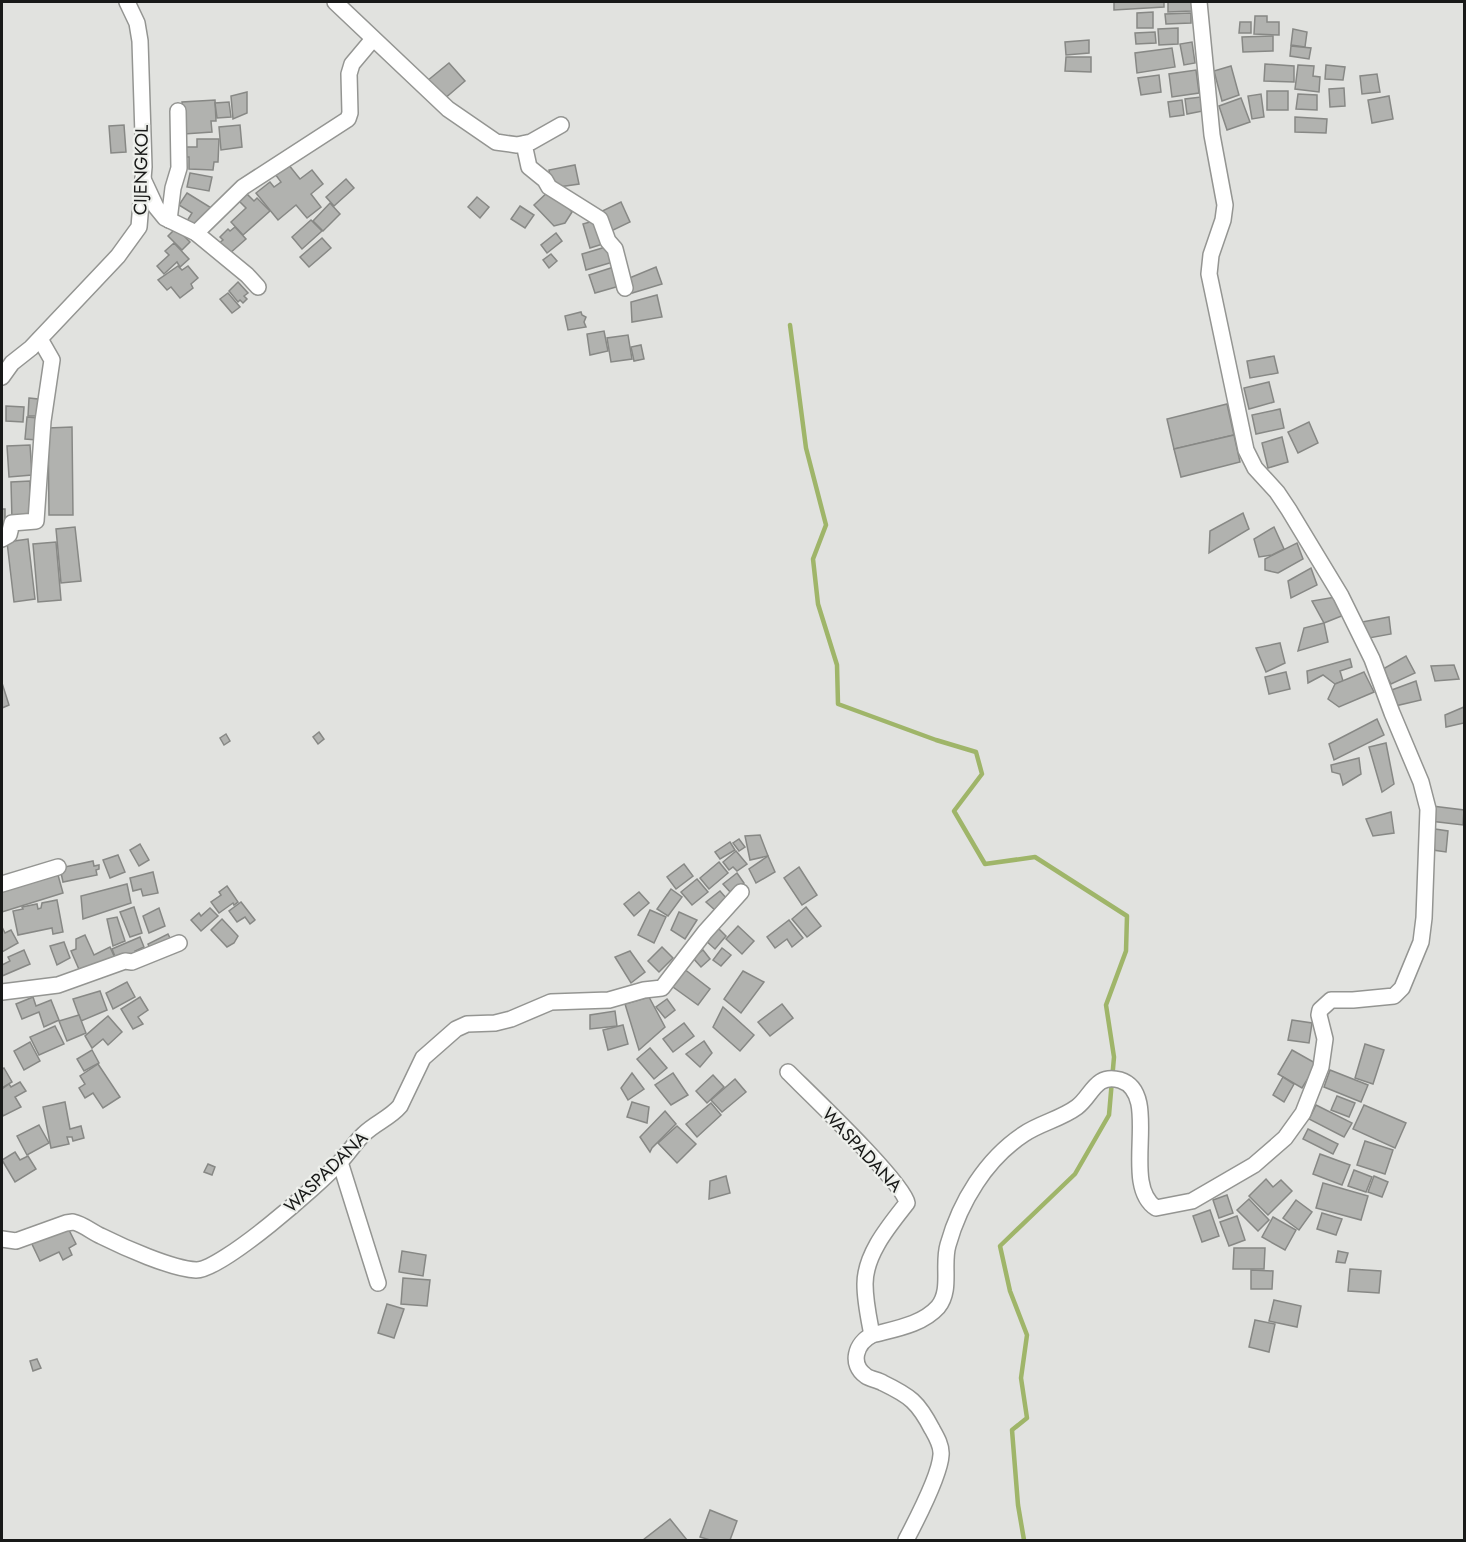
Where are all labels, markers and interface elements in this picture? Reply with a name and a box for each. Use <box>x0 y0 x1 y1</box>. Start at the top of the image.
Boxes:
street label: CIJENGKOL <box>127 125 155 215</box>
street label: WASPADANA <box>816 1102 908 1198</box>
street label: WASPADANA <box>278 1125 374 1219</box>

